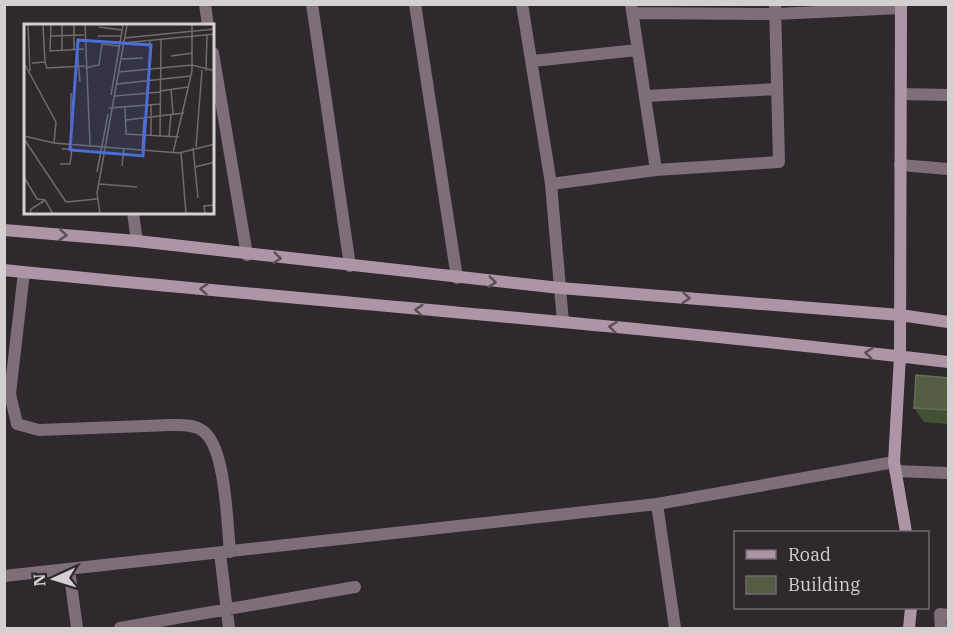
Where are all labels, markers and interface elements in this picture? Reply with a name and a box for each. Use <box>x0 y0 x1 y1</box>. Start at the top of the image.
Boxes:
inset map <box>24 24 214 214</box>
one-way arrow <box>58 228 67 241</box>
one-way arrow <box>273 251 282 264</box>
one-way arrow <box>488 275 497 288</box>
one-way arrow <box>199 283 208 296</box>
one-way arrow <box>682 291 691 304</box>
one-way arrow <box>414 304 423 317</box>
one-way arrow <box>608 321 617 334</box>
one-way arrow <box>865 347 874 360</box>
legend <box>734 531 929 609</box>
text: Road <box>788 543 831 566</box>
north arrow <box>24 549 84 609</box>
text: N <box>29 573 49 587</box>
text: Building <box>788 573 860 596</box>

